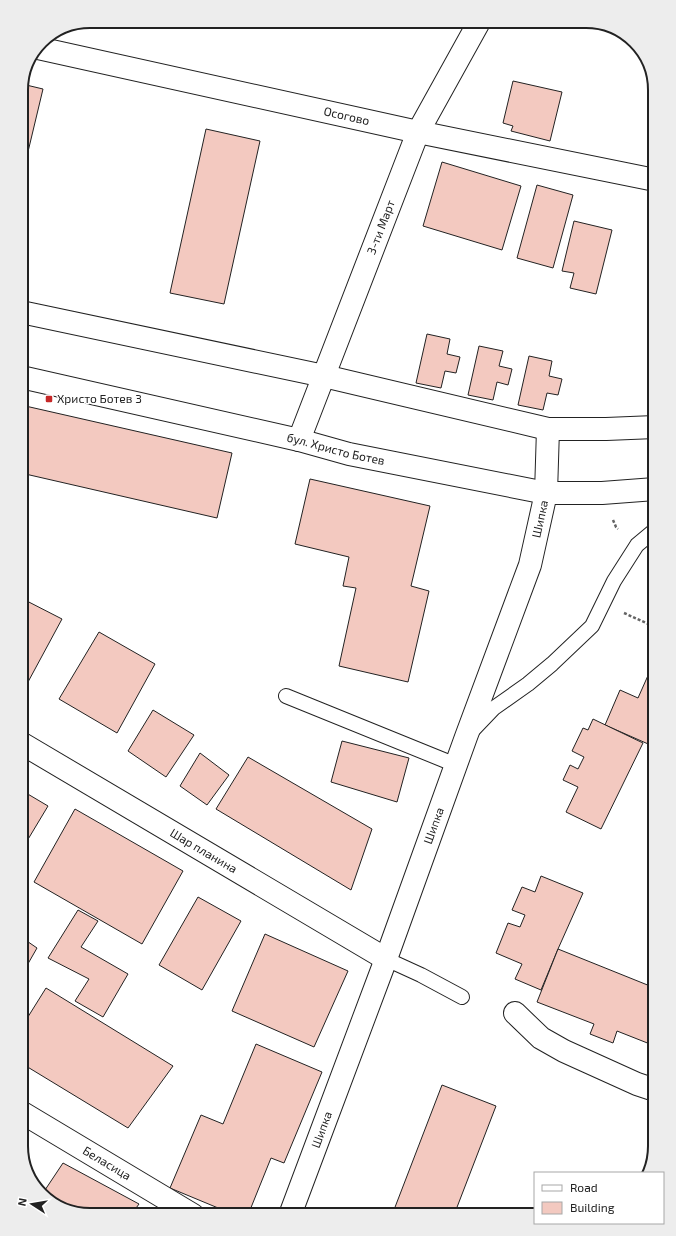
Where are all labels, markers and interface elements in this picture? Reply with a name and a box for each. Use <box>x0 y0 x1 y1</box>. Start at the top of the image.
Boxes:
street label: Осогово <box>323 103 371 127</box>
street label: 3-ти Март <box>363 198 397 256</box>
place label: Христо Ботев 3 <box>57 391 142 405</box>
marker: Христо Ботев 3 <box>44 394 54 404</box>
street label: бул. Христо Ботев <box>286 429 386 467</box>
street label: Шипка <box>528 499 550 539</box>
street label: Шипка <box>420 805 446 846</box>
street label: Шар планина <box>168 825 240 875</box>
street label: Шипка <box>308 1109 334 1150</box>
street label: Беласица <box>81 1143 134 1182</box>
legend <box>534 1172 664 1224</box>
text: Road <box>570 1180 598 1194</box>
north arrow <box>12 1184 52 1224</box>
text: N <box>15 1197 29 1207</box>
text: Building <box>570 1200 615 1214</box>

